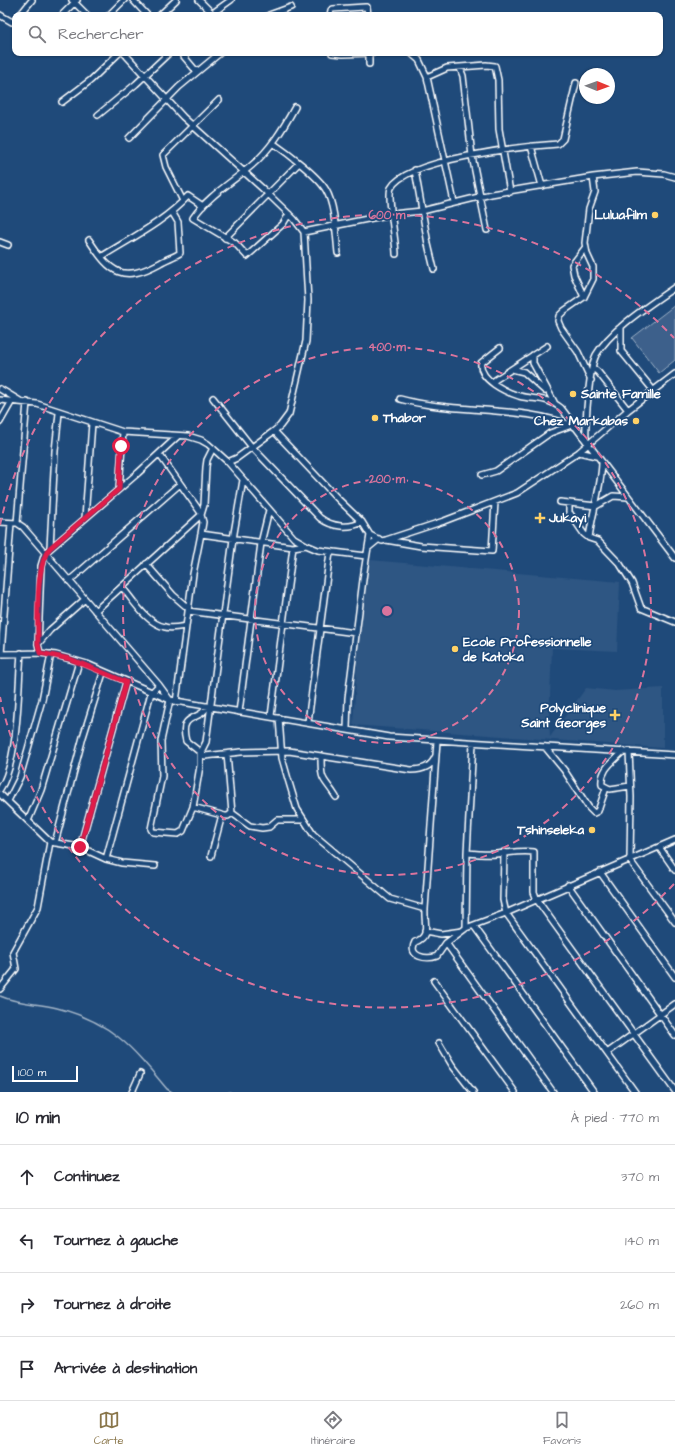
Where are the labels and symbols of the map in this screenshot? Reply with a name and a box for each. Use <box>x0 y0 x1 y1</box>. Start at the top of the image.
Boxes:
north arrow <box>579 68 615 104</box>
place label: Luluafilm <box>594 206 648 224</box>
text: 600 m <box>369 207 406 224</box>
marker: Luluafilm <box>650 210 660 220</box>
text: 400 m <box>368 339 406 356</box>
place label: Sainte Famille <box>580 385 661 403</box>
marker: Sainte Famille <box>568 389 578 399</box>
place label: Thabor <box>382 409 427 427</box>
place label: Chez Markabas <box>534 412 628 430</box>
marker: Thabor <box>370 413 380 423</box>
marker: Chez Markabas <box>631 416 641 426</box>
route start <box>112 437 130 455</box>
text: 200 m <box>368 471 406 488</box>
place label: Jukayi <box>548 509 587 528</box>
marker: Jukayi <box>534 512 546 524</box>
centre of rings <box>380 604 394 618</box>
place label: Ecole Professionnelle de Katoka <box>462 633 592 666</box>
marker: Ecole Professionnelle de Katoka <box>450 644 460 654</box>
place label: Polyclinique Saint Georges <box>520 699 606 734</box>
marker: Polyclinique Saint Georges <box>609 709 621 721</box>
place label: Tshinseleka <box>516 821 584 839</box>
marker: Tshinseleka <box>587 825 597 835</box>
route end <box>71 838 89 856</box>
scale bar <box>12 1064 78 1083</box>

